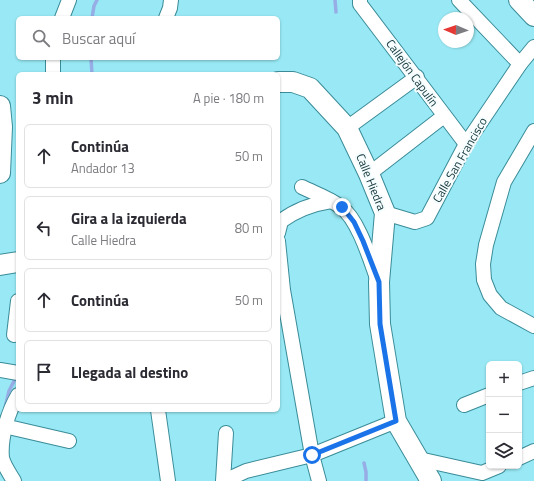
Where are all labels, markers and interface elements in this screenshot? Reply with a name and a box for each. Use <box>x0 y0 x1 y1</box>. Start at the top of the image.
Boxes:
north arrow <box>438 12 474 48</box>
search box <box>16 16 280 60</box>
icon: search <box>30 27 52 49</box>
text: Buscar aquí <box>62 27 135 50</box>
street label: Callejón Capulín <box>381 35 443 110</box>
text: 3 min <box>32 85 73 111</box>
text: A pie · 180 m <box>193 88 264 108</box>
street label: Calle San Francisco <box>427 113 492 206</box>
text: Continúa <box>71 135 129 158</box>
icon: ahead <box>33 145 55 167</box>
text: 50 m <box>235 146 263 166</box>
street label: Calle Hiedra <box>351 150 392 213</box>
text: Andador 13 <box>71 158 135 178</box>
route end <box>333 198 351 216</box>
text: Gira a la izquierda <box>71 207 187 230</box>
icon: left <box>33 217 55 239</box>
text: 80 m <box>235 218 263 238</box>
text: Calle Hiedra <box>71 230 136 250</box>
icon: ahead <box>33 289 55 311</box>
text: Continúa <box>71 289 129 312</box>
text: 50 m <box>235 290 263 310</box>
icon: arrive <box>33 361 55 383</box>
text: Llegada al destino <box>71 361 188 384</box>
map controls <box>486 361 522 469</box>
button: + <box>486 361 522 397</box>
button: − <box>486 397 522 433</box>
button: layers <box>486 433 522 469</box>
route start <box>303 446 321 464</box>

